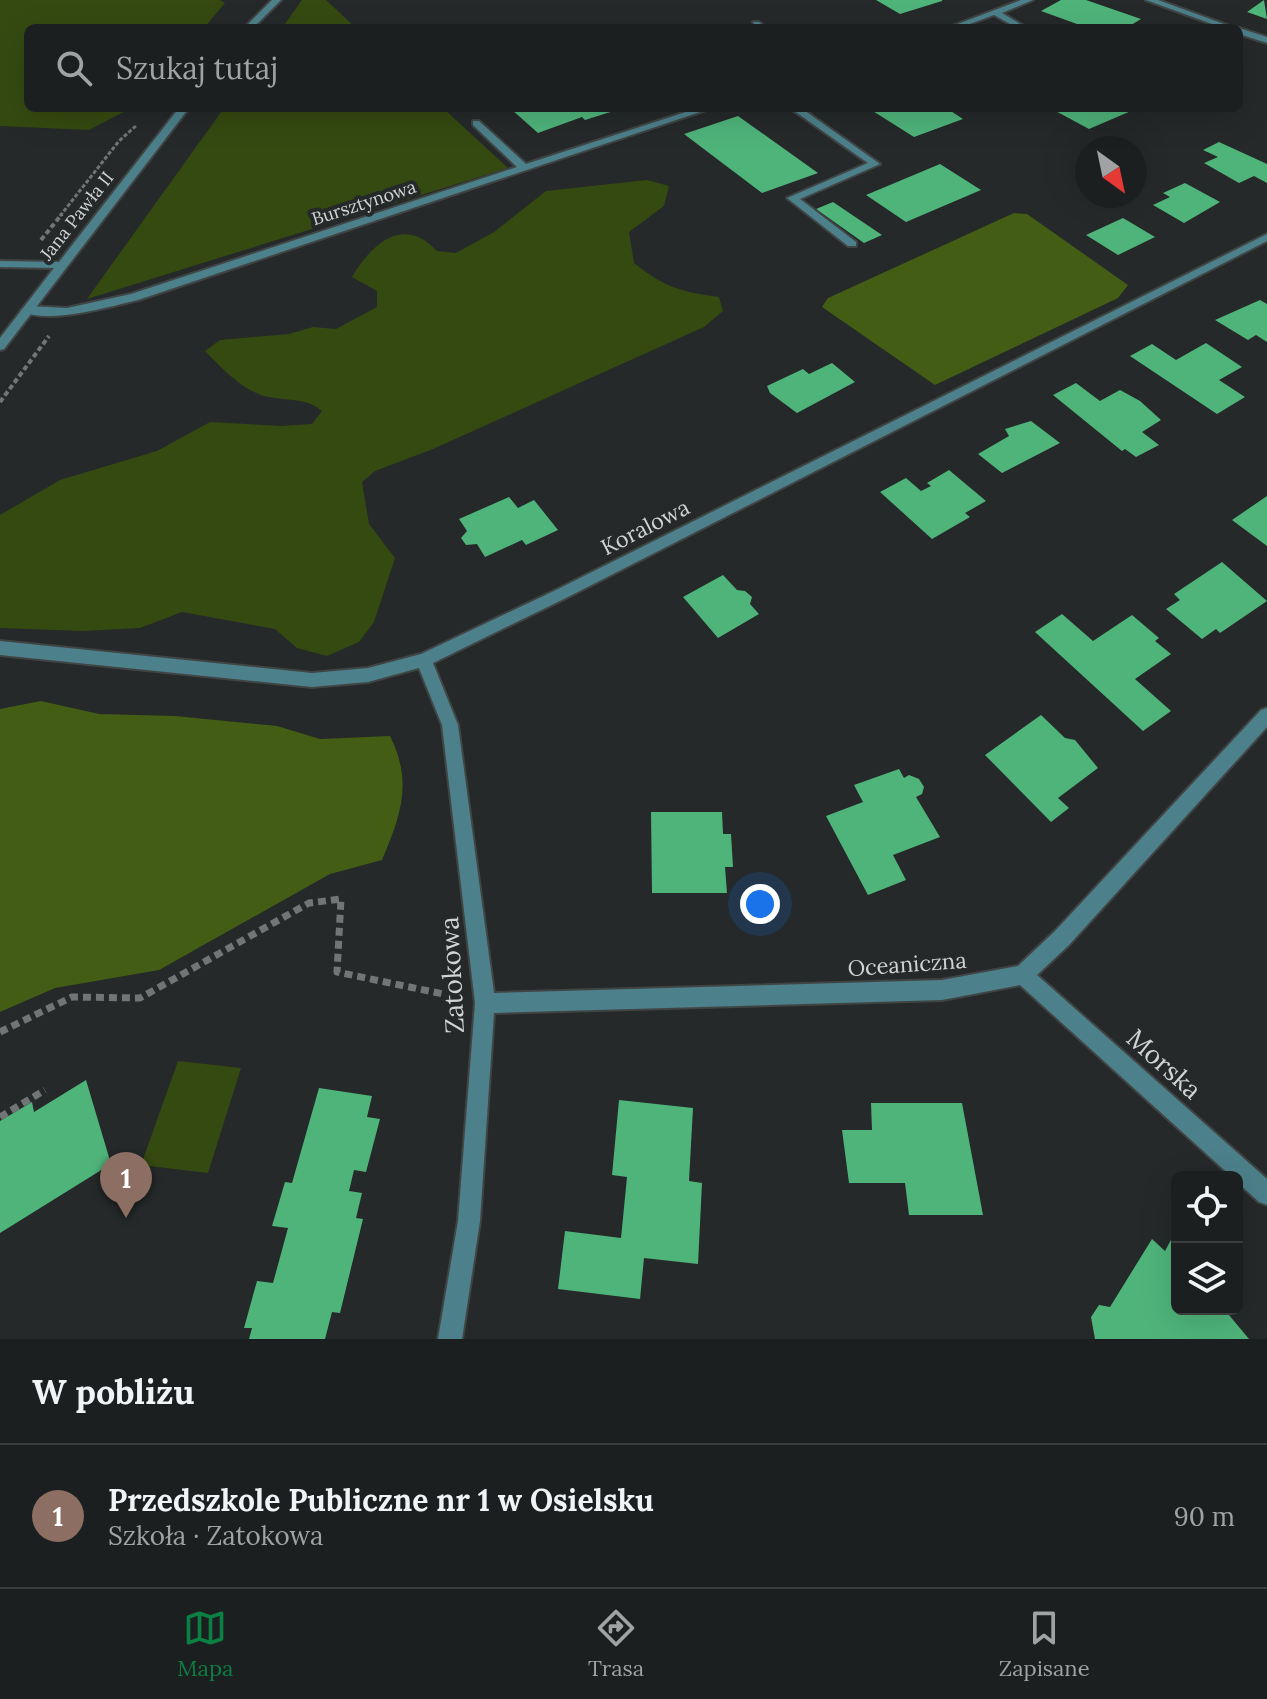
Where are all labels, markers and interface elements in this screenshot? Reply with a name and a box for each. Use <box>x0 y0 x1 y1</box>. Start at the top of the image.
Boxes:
search box <box>24 24 1243 112</box>
icon: search <box>52 46 96 90</box>
text: Szukaj tutaj <box>116 49 278 87</box>
north arrow <box>1075 136 1147 208</box>
street label: Jana Pawła II <box>34 167 118 265</box>
street label: Bursztynowa <box>309 175 419 230</box>
street label: Koralowa <box>596 493 694 561</box>
your location <box>740 884 780 924</box>
street label: Zatokowa <box>432 916 471 1034</box>
street label: Oceaniczna <box>847 946 967 982</box>
street label: Morska <box>1120 1021 1209 1106</box>
pin: 1 <box>100 1152 152 1218</box>
map controls <box>1171 1171 1243 1315</box>
button: locate <box>1171 1171 1243 1243</box>
button: layers <box>1171 1243 1243 1315</box>
text: W pobliżu <box>32 1370 195 1413</box>
text: Przedszkole Publiczne nr 1 w Osielsku <box>108 1481 654 1519</box>
text: 1 <box>53 1500 63 1533</box>
text: 90 m <box>1174 1500 1235 1533</box>
text: Szkoła · Zatokowa <box>108 1519 324 1552</box>
tab: Mapa <box>177 1606 233 1682</box>
tab: Trasa <box>588 1606 644 1682</box>
tab: Zapisane <box>999 1606 1090 1682</box>

